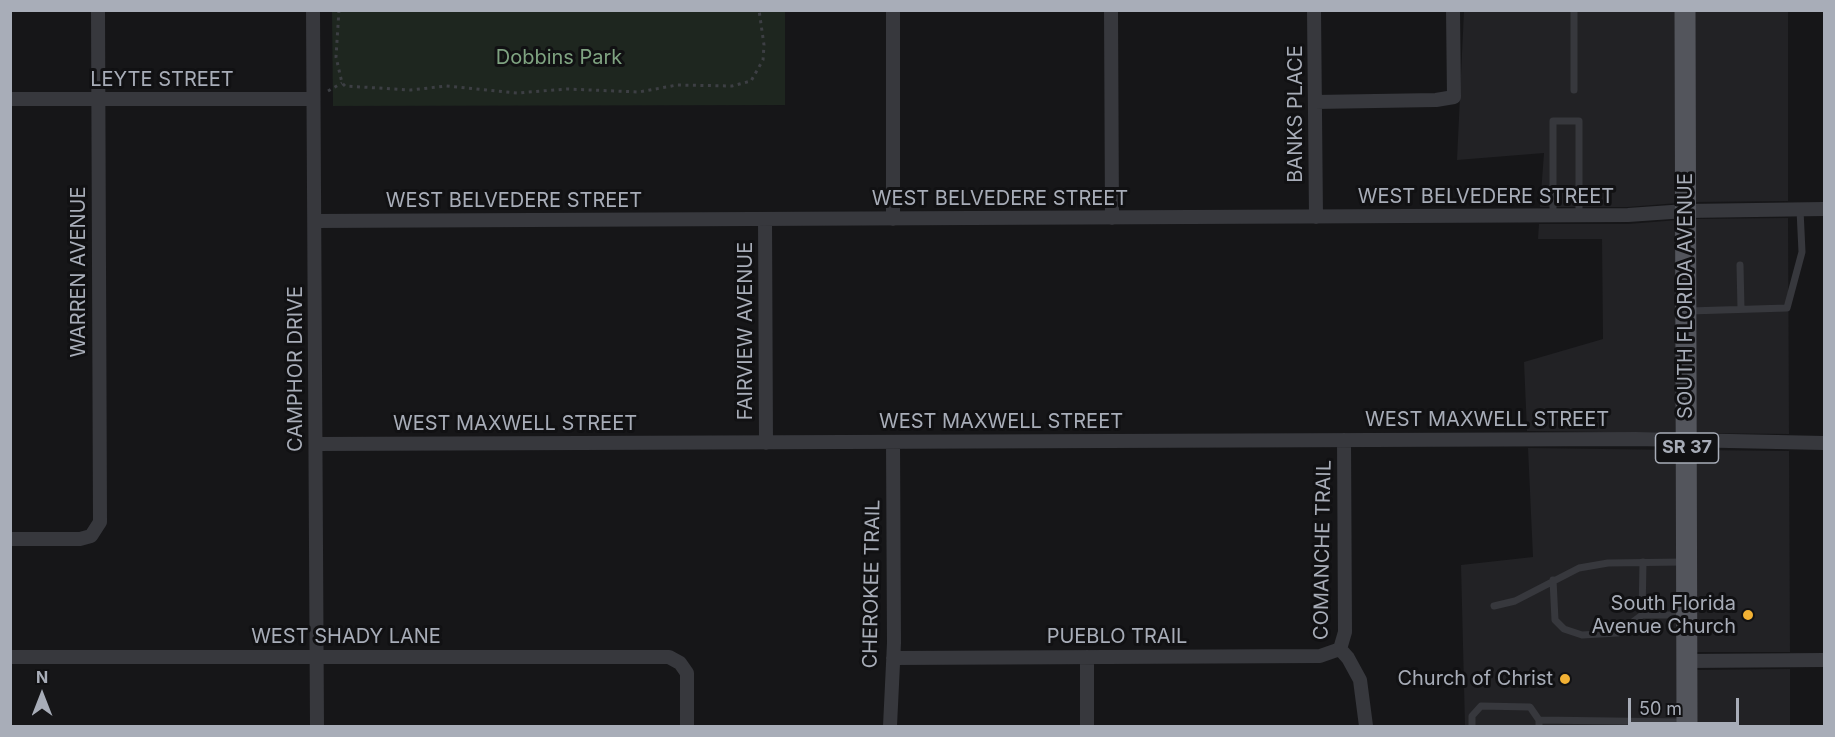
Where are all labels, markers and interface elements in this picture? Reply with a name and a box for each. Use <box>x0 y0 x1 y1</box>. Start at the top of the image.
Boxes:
street label: BANKS PLACE <box>1284 45 1308 183</box>
park label: Dobbins Park <box>496 46 622 70</box>
street label: LEYTE STREET <box>90 68 234 92</box>
street label: SOUTH FLORIDA AVENUE <box>1674 173 1698 419</box>
street label: WEST BELVEDERE STREET <box>1358 185 1614 209</box>
street label: WARREN AVENUE <box>67 186 91 358</box>
street label: WEST BELVEDERE STREET <box>872 187 1128 211</box>
street label: WEST BELVEDERE STREET <box>386 189 642 213</box>
street label: FAIRVIEW AVENUE <box>734 242 758 420</box>
street label: CAMPHOR DRIVE <box>284 286 308 452</box>
street label: WEST MAXWELL STREET <box>1365 408 1609 432</box>
street label: WEST MAXWELL STREET <box>879 410 1123 434</box>
street label: WEST MAXWELL STREET <box>393 412 637 436</box>
road number: SR 37 <box>1656 433 1718 463</box>
street label: COMANCHE TRAIL <box>1309 460 1337 640</box>
street label: CHEROKEE TRAIL <box>859 499 885 669</box>
place label: South Florida Avenue Church <box>1591 592 1736 639</box>
marker: South Florida Avenue Church <box>1741 608 1755 622</box>
street label: WEST SHADY LANE <box>251 625 441 649</box>
street label: PUEBLO TRAIL <box>1047 625 1187 649</box>
north arrow <box>12 665 72 725</box>
text: N <box>36 667 48 687</box>
place label: Church of Christ <box>1397 667 1553 691</box>
marker: Church of Christ <box>1558 672 1572 686</box>
scale bar <box>1631 686 1742 724</box>
text: 50 m <box>1639 698 1682 719</box>

